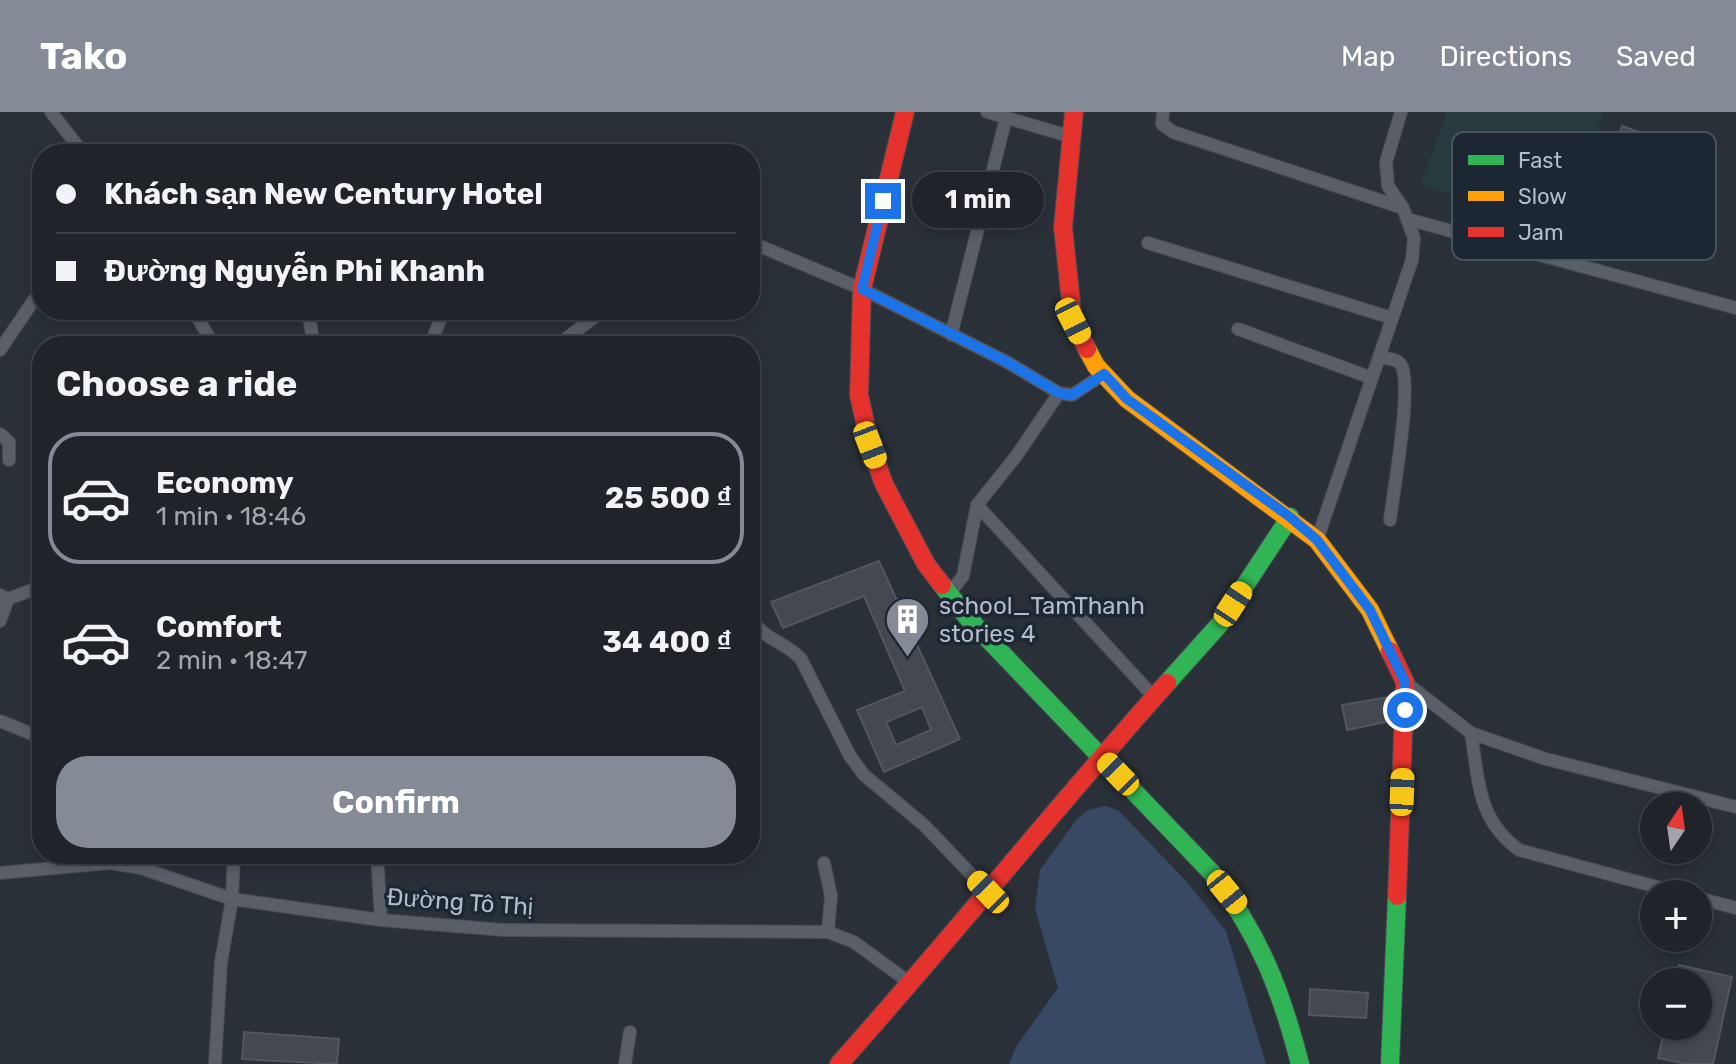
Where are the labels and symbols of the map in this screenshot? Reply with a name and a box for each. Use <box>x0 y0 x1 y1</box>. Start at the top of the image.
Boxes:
legend <box>1452 132 1716 260</box>
text: Fast <box>1518 147 1563 174</box>
callout: 1 min <box>911 173 1043 229</box>
route end <box>865 183 901 219</box>
text: Slow <box>1518 183 1567 210</box>
text: Jam <box>1518 219 1564 246</box>
car <box>1051 294 1095 348</box>
car <box>850 418 890 472</box>
car <box>1210 577 1256 631</box>
place label: school_TamThanh stories 4 <box>939 592 1145 648</box>
building icon: school_TamThanh stories 4 <box>884 596 932 659</box>
route start <box>1387 692 1423 728</box>
car <box>1093 748 1143 800</box>
car <box>1389 768 1415 816</box>
north arrow <box>1640 792 1712 864</box>
car <box>963 866 1013 918</box>
car <box>1203 866 1251 918</box>
street label: Đường Tô Thị <box>386 883 534 921</box>

